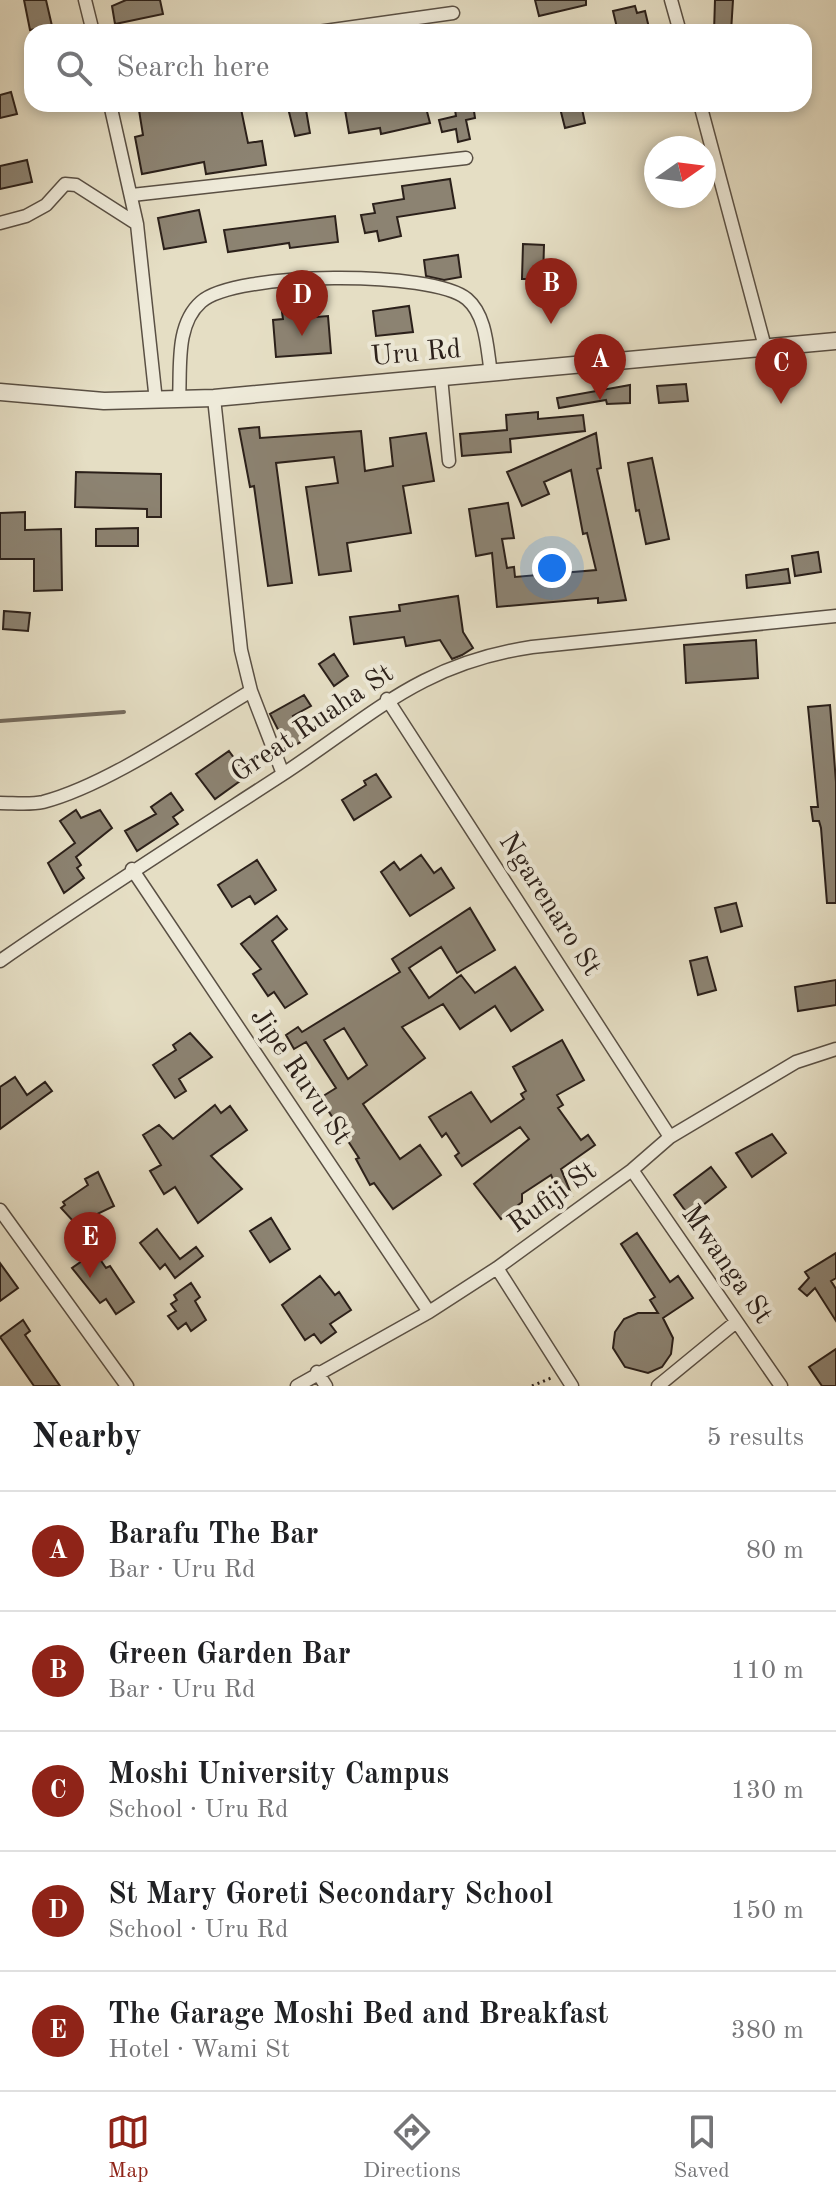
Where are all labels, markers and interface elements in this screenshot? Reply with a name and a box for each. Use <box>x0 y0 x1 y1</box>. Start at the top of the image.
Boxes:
search box <box>24 24 812 112</box>
icon: search <box>52 46 96 90</box>
text: Search here <box>116 53 270 83</box>
north arrow <box>644 136 716 208</box>
pin: B <box>525 258 577 324</box>
pin: D <box>276 270 328 336</box>
pin: A <box>574 334 626 400</box>
street label: Uru Rd <box>370 336 462 372</box>
pin: C <box>755 338 807 404</box>
your location <box>532 548 572 588</box>
street label: Great Ruaha St <box>227 660 399 788</box>
street label: Ngarenaro St <box>493 829 605 981</box>
street label: Jipe Ruvu St <box>244 1004 356 1150</box>
street label: Rufiji St <box>504 1157 602 1239</box>
street label: Mwanga St <box>675 1201 777 1329</box>
pin: E <box>64 1212 116 1278</box>
text: Nearby <box>32 1421 142 1455</box>
text: 5 results <box>706 1425 804 1451</box>
text: Barafu The Bar <box>108 1520 319 1550</box>
text: A <box>48 1538 68 1564</box>
text: 80 m <box>746 1538 804 1564</box>
text: Bar · Uru Rd <box>108 1557 256 1583</box>
text: Green Garden Bar <box>108 1640 351 1670</box>
text: B <box>49 1658 67 1684</box>
text: 110 m <box>731 1658 804 1684</box>
text: Bar · Uru Rd <box>108 1677 256 1703</box>
text: Moshi University Campus <box>108 1760 449 1790</box>
text: C <box>49 1778 67 1804</box>
text: 130 m <box>731 1778 804 1804</box>
text: School · Uru Rd <box>108 1797 289 1823</box>
text: St Mary Goreti Secondary School <box>108 1880 553 1910</box>
text: D <box>48 1898 68 1924</box>
text: 150 m <box>731 1898 804 1924</box>
text: School · Uru Rd <box>108 1917 289 1943</box>
text: The Garage Moshi Bed and Breakfast <box>108 2000 608 2030</box>
text: E <box>49 2018 67 2044</box>
text: 380 m <box>731 2018 804 2044</box>
text: Hotel · Wami St <box>108 2037 290 2063</box>
tab: Map <box>106 2110 150 2185</box>
tab: Directions <box>363 2110 461 2185</box>
tab: Saved <box>674 2110 730 2185</box>

